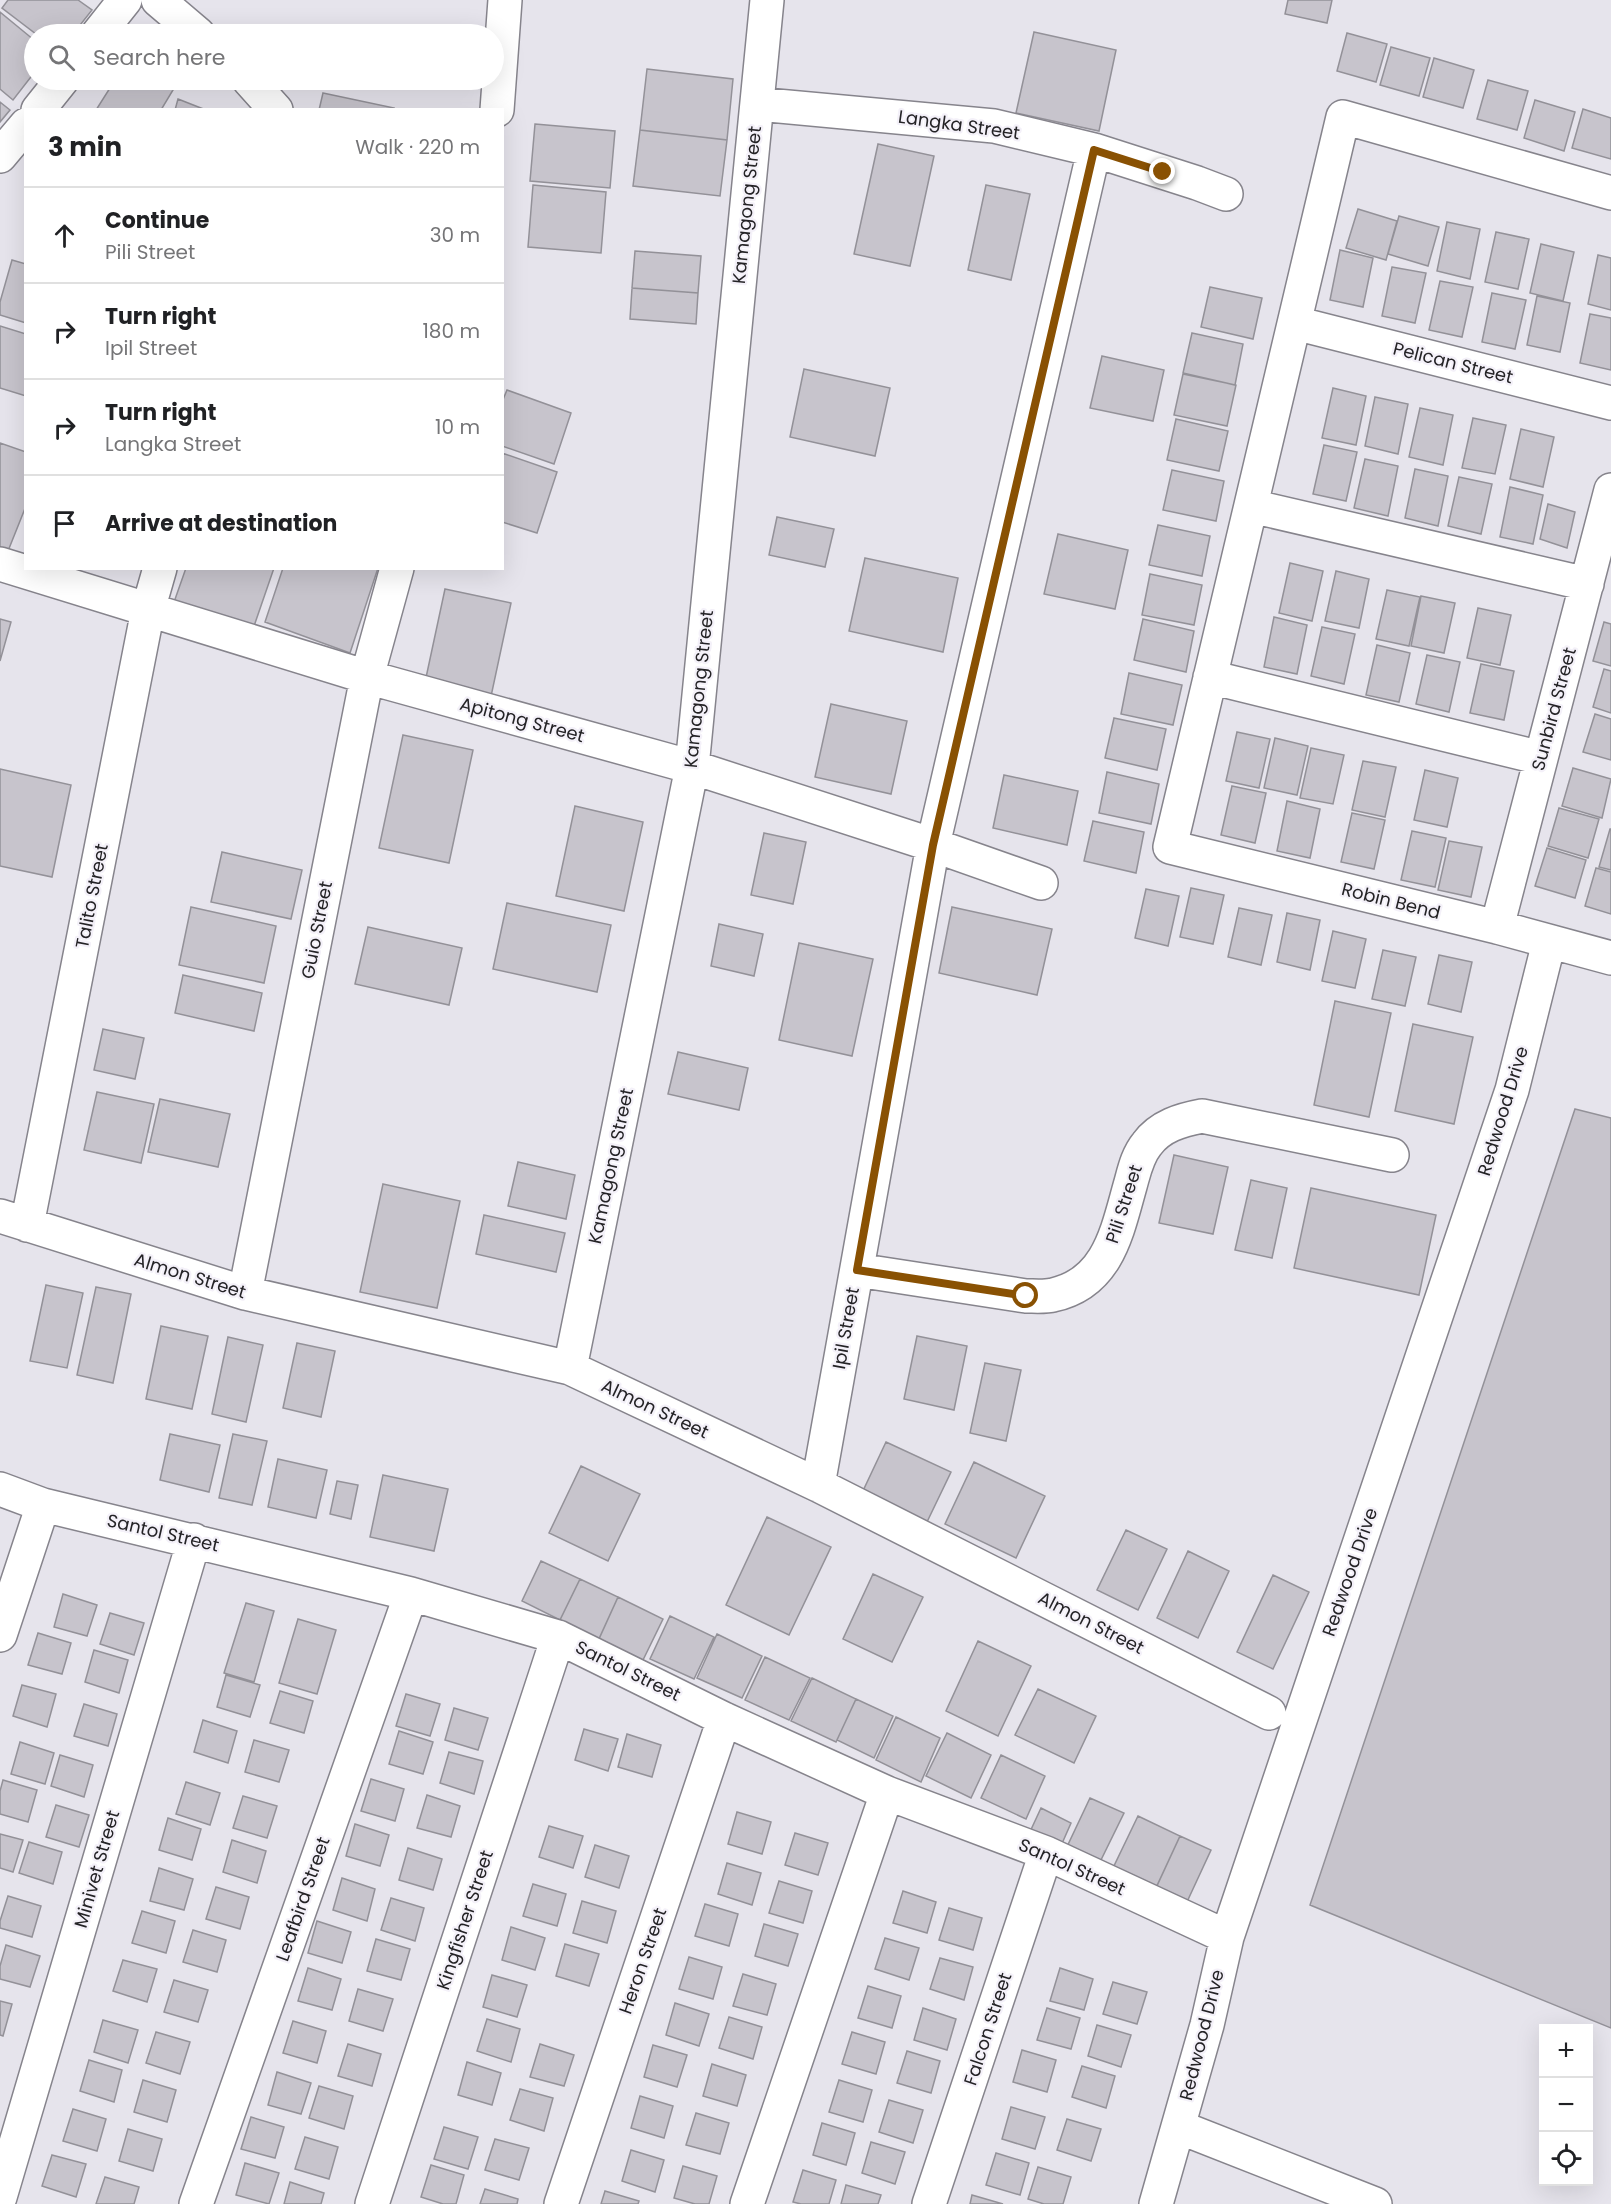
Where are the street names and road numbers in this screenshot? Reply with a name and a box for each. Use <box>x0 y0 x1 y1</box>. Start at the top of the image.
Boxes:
street label: Langka Street <box>897 104 1022 145</box>
street label: Kamagong Street <box>726 125 767 285</box>
street label: Pelican Street <box>1391 336 1516 389</box>
street label: Kamagong Street <box>678 609 719 769</box>
street label: Sunbird Street <box>1525 644 1582 773</box>
street label: Apitong Street <box>457 691 587 748</box>
street label: Talito Street <box>69 841 114 950</box>
street label: Robin Bend <box>1339 876 1443 925</box>
street label: Guio Street <box>295 879 338 981</box>
street label: Redwood Drive <box>1471 1043 1534 1179</box>
street label: Kamagong Street <box>582 1086 639 1246</box>
street label: Pili Street <box>1099 1161 1148 1246</box>
street label: Almon Street <box>131 1247 249 1304</box>
street label: Ipil Street <box>826 1285 865 1371</box>
street label: Almon Street <box>598 1373 713 1444</box>
street label: Redwood Drive <box>1316 1504 1383 1639</box>
street label: Santol Street <box>105 1507 222 1558</box>
street label: Almon Street <box>1034 1585 1148 1660</box>
street label: Santol Street <box>571 1634 685 1707</box>
street label: Minivet Street <box>68 1807 125 1931</box>
street label: Santol Street <box>1015 1832 1129 1901</box>
street label: Leafbird Street <box>270 1833 336 1964</box>
street label: Kingfisher Street <box>430 1847 499 1993</box>
street label: Heron Street <box>613 1904 672 2017</box>
street label: Redwood Drive <box>1173 1967 1230 2103</box>
street label: Falcon Street <box>958 1969 1018 2088</box>

